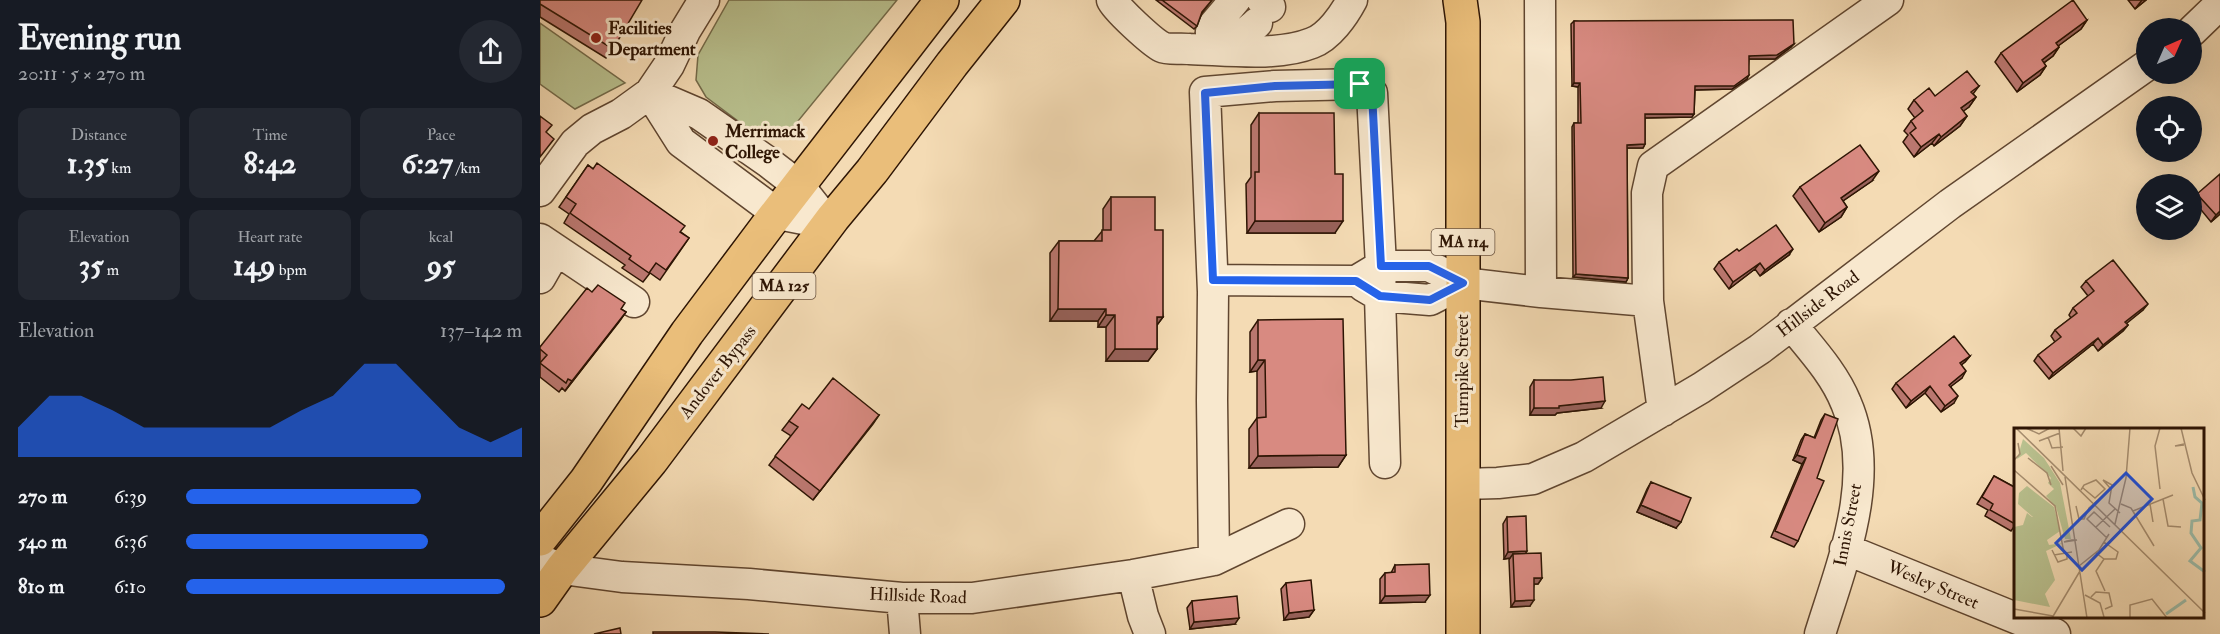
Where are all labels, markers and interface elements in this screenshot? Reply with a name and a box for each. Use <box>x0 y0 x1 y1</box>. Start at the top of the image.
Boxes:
place label: Facilities Department <box>608 17 696 61</box>
text: Evening run <box>18 18 181 59</box>
north arrow <box>2136 18 2202 84</box>
map controls <box>2136 18 2202 240</box>
button: share <box>459 20 522 83</box>
marker: Facilities Department <box>589 31 603 45</box>
pin <box>1334 58 1385 109</box>
text: 20:11 · 5 × 270 m <box>18 61 145 86</box>
icon: arrive <box>1343 67 1376 100</box>
button: locate <box>2136 96 2202 162</box>
place label: Merrimack College <box>724 120 805 164</box>
text: Distance <box>71 125 127 145</box>
text: Time <box>253 125 287 145</box>
text: Pace <box>427 125 455 145</box>
marker: Merrimack College <box>706 134 720 148</box>
text: 1.35 <box>67 145 108 182</box>
text: 8:42 <box>244 145 296 182</box>
text: 6:27 <box>402 145 453 182</box>
text: km <box>108 158 131 178</box>
text: /km <box>453 158 480 178</box>
button: layers <box>2136 174 2202 240</box>
text: Elevation <box>69 227 129 247</box>
text: Heart rate <box>237 227 303 247</box>
text: kcal <box>429 227 453 247</box>
road number: MA 114 <box>1432 229 1494 255</box>
text: 35 <box>79 247 103 284</box>
text: 149 <box>233 247 275 284</box>
text: 95 <box>427 247 455 284</box>
text: m <box>103 260 119 280</box>
text: bpm <box>275 260 307 280</box>
street label: Hillside Road <box>1772 265 1864 343</box>
road number: MA 125 <box>752 273 816 299</box>
street label: Turnpike Street <box>1451 314 1474 428</box>
text: Elevation <box>18 318 94 343</box>
text: 137–142 m <box>440 318 522 343</box>
street label: Andover Bypass <box>674 321 762 424</box>
inset map <box>2014 428 2205 619</box>
street label: Innis Street <box>1829 481 1867 568</box>
text: 270 m <box>18 484 67 509</box>
text: 6:39 <box>114 484 147 509</box>
text: 540 m <box>18 529 67 554</box>
text: 6:36 <box>114 529 147 554</box>
street label: Wesley Street <box>1883 555 1983 615</box>
text: 810 m <box>18 574 64 599</box>
text: 6:10 <box>114 574 146 599</box>
street label: Hillside Road <box>869 583 967 609</box>

